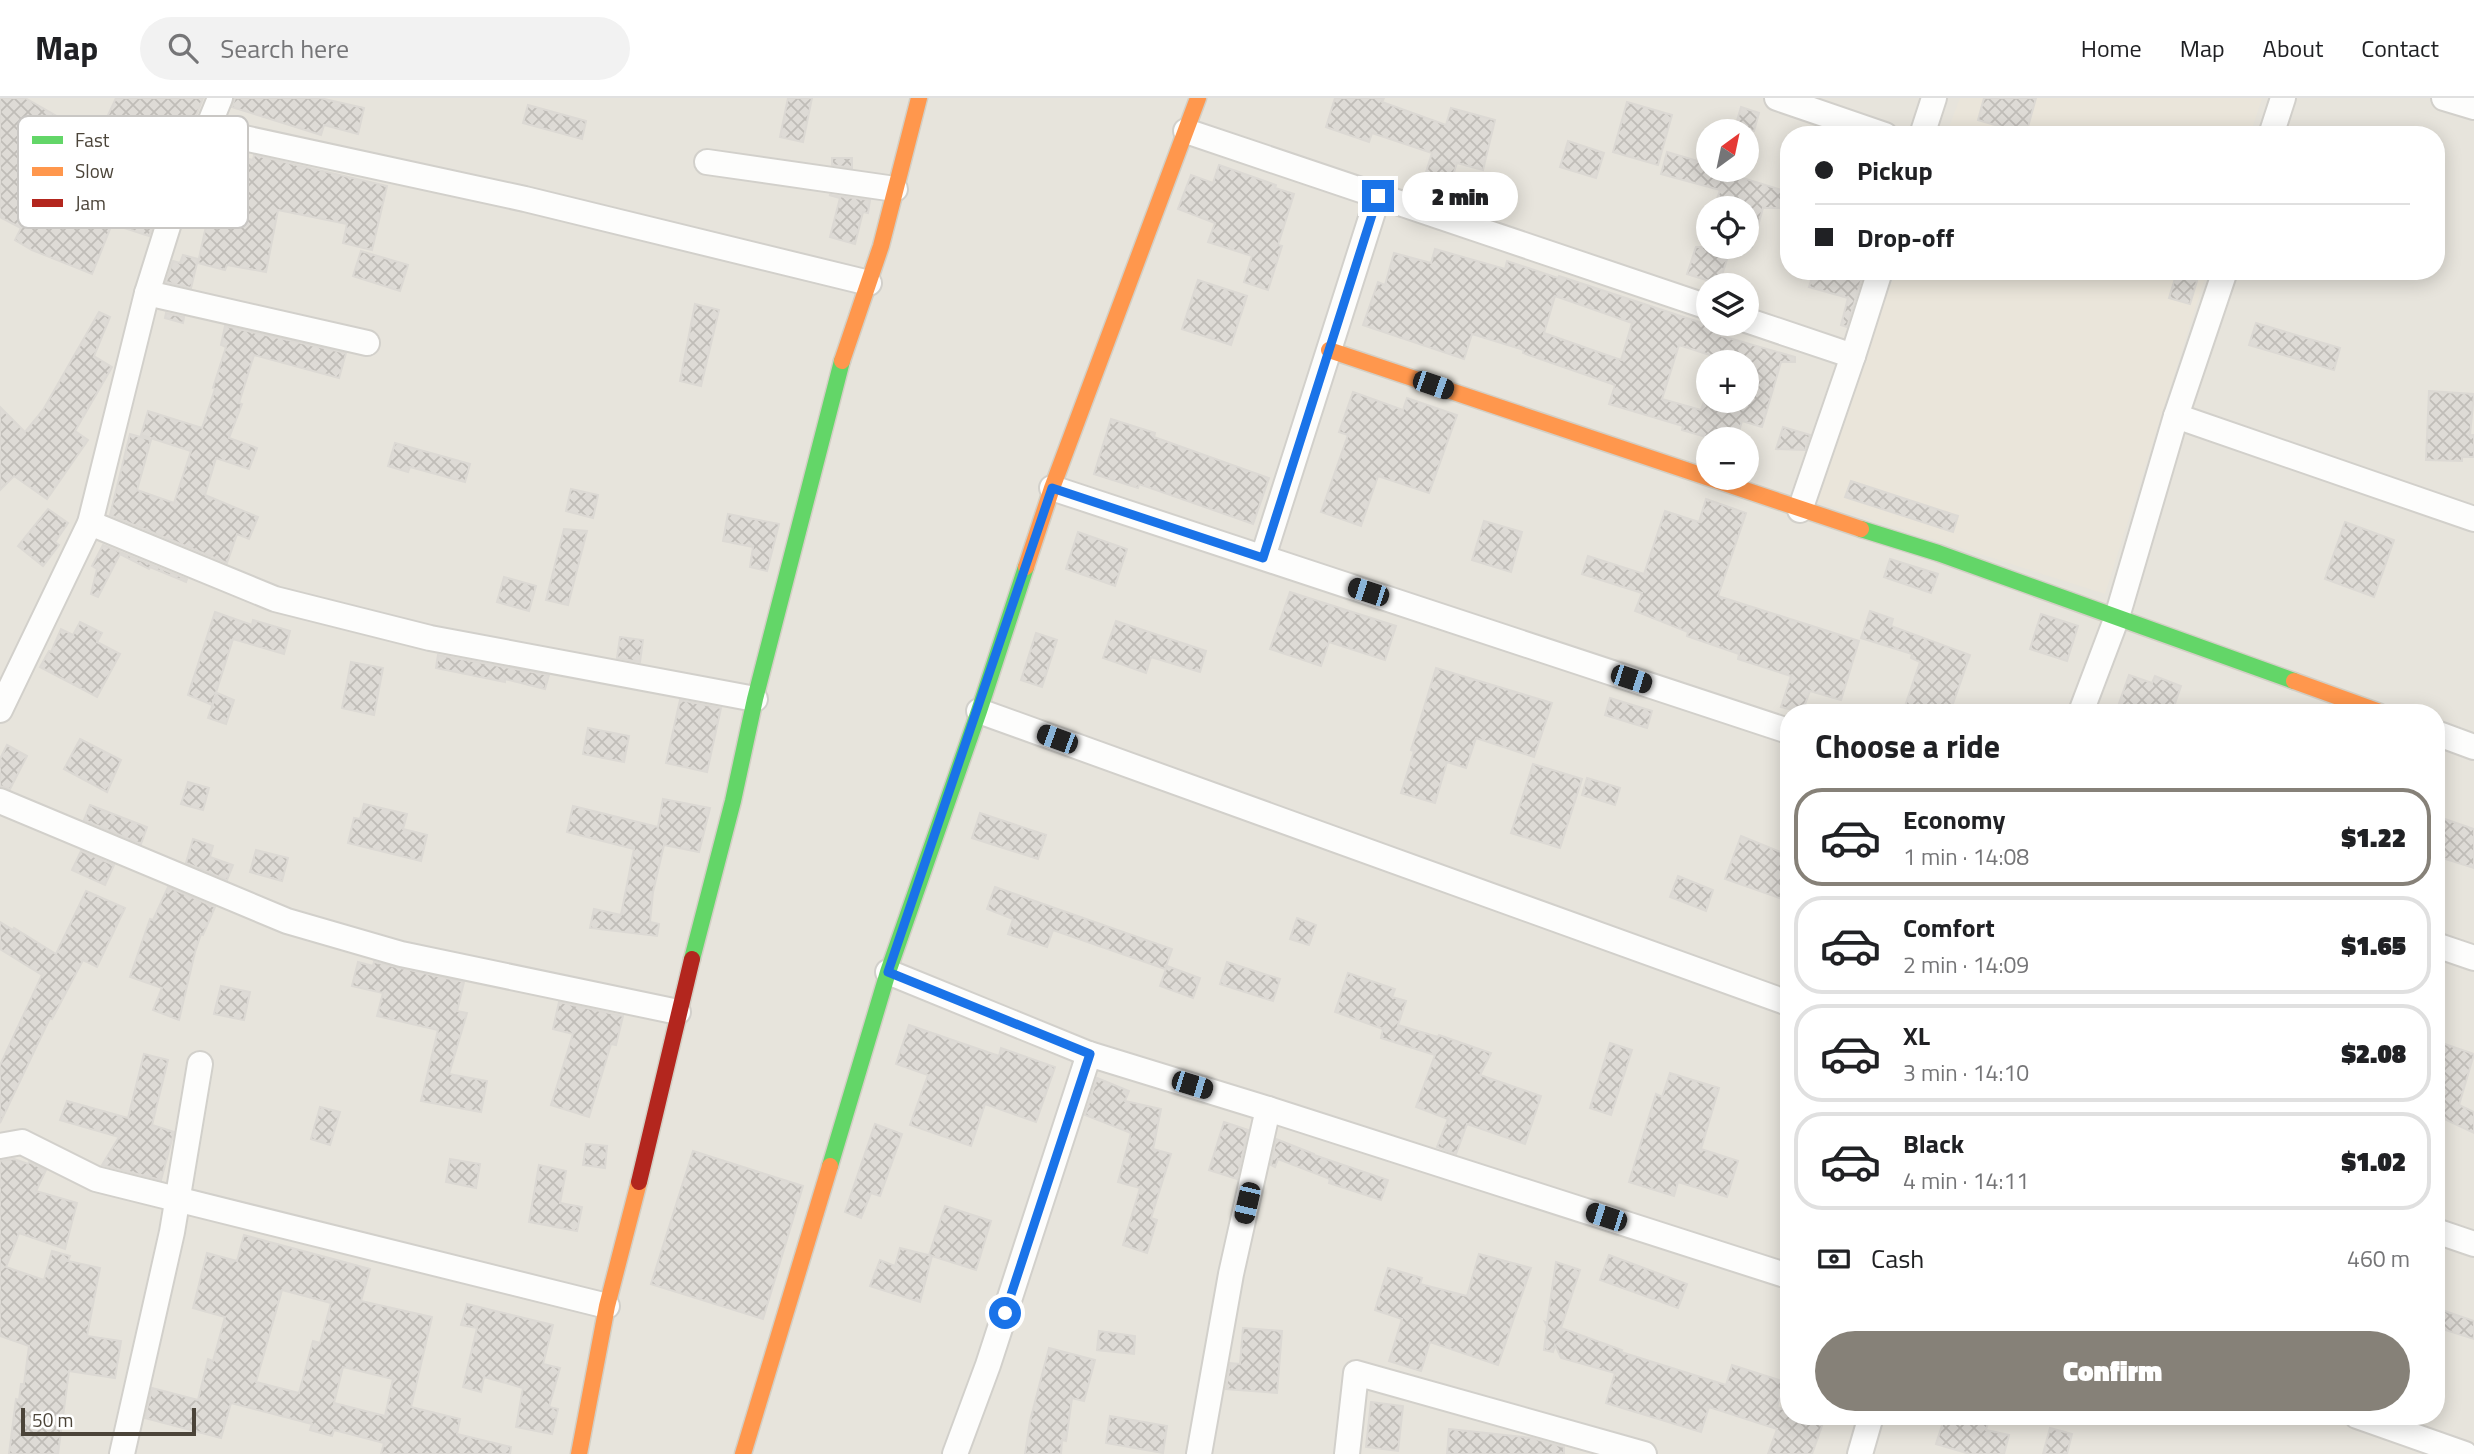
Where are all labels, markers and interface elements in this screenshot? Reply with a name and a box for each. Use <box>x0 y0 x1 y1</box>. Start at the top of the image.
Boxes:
search box <box>140 17 630 80</box>
text: Map <box>35 23 98 73</box>
icon: search <box>164 29 202 67</box>
text: Search here <box>220 29 349 68</box>
text: Home <box>2081 30 2142 66</box>
text: Map <box>2180 30 2225 66</box>
text: About <box>2263 30 2323 66</box>
text: Contact <box>2361 30 2439 66</box>
legend <box>18 116 248 228</box>
north arrow <box>1696 119 1759 182</box>
map controls <box>1696 119 1759 490</box>
text: Fast <box>75 125 110 154</box>
text: Pickup <box>1857 151 1933 190</box>
text: Slow <box>75 156 114 185</box>
callout: 2 min <box>1402 172 1518 220</box>
text: 2 min <box>1431 179 1489 214</box>
route end <box>1362 180 1394 212</box>
text: Jam <box>75 188 106 217</box>
button: locate <box>1696 196 1759 259</box>
text: Drop-off <box>1857 218 1954 257</box>
button: layers <box>1696 273 1759 336</box>
button: + <box>1696 350 1759 413</box>
car <box>1410 368 1457 402</box>
button: − <box>1696 427 1759 490</box>
car <box>1345 576 1392 608</box>
car <box>1608 663 1655 695</box>
car <box>1034 722 1081 756</box>
text: Choose a ride <box>1815 722 2000 770</box>
text: Economy <box>1903 800 2005 839</box>
icon: car <box>1819 806 1882 869</box>
text: $1.22 <box>2341 818 2406 857</box>
text: 1 min · 14:08 <box>1903 839 2029 874</box>
text: Comfort <box>1903 908 1995 947</box>
icon: car <box>1819 914 1882 977</box>
text: $1.65 <box>2341 926 2406 965</box>
text: 2 min · 14:09 <box>1903 947 2029 982</box>
text: XL <box>1903 1016 1930 1055</box>
icon: car <box>1819 1022 1882 1085</box>
text: $2.08 <box>2341 1034 2406 1073</box>
text: 3 min · 14:10 <box>1903 1055 2029 1090</box>
car <box>1169 1069 1216 1101</box>
text: Black <box>1903 1124 1964 1163</box>
icon: car <box>1819 1130 1882 1193</box>
text: $1.02 <box>2341 1142 2406 1181</box>
text: 4 min · 14:11 <box>1903 1163 2029 1198</box>
car <box>1233 1180 1262 1226</box>
car <box>1583 1201 1630 1233</box>
text: Cash <box>1871 1239 1924 1278</box>
icon: cash <box>1815 1240 1853 1278</box>
text: 460 m <box>2347 1241 2410 1276</box>
route start <box>989 1297 1021 1329</box>
button: Confirm <box>1815 1331 2410 1411</box>
scale bar <box>21 1405 196 1437</box>
text: 50 m <box>32 1405 73 1434</box>

